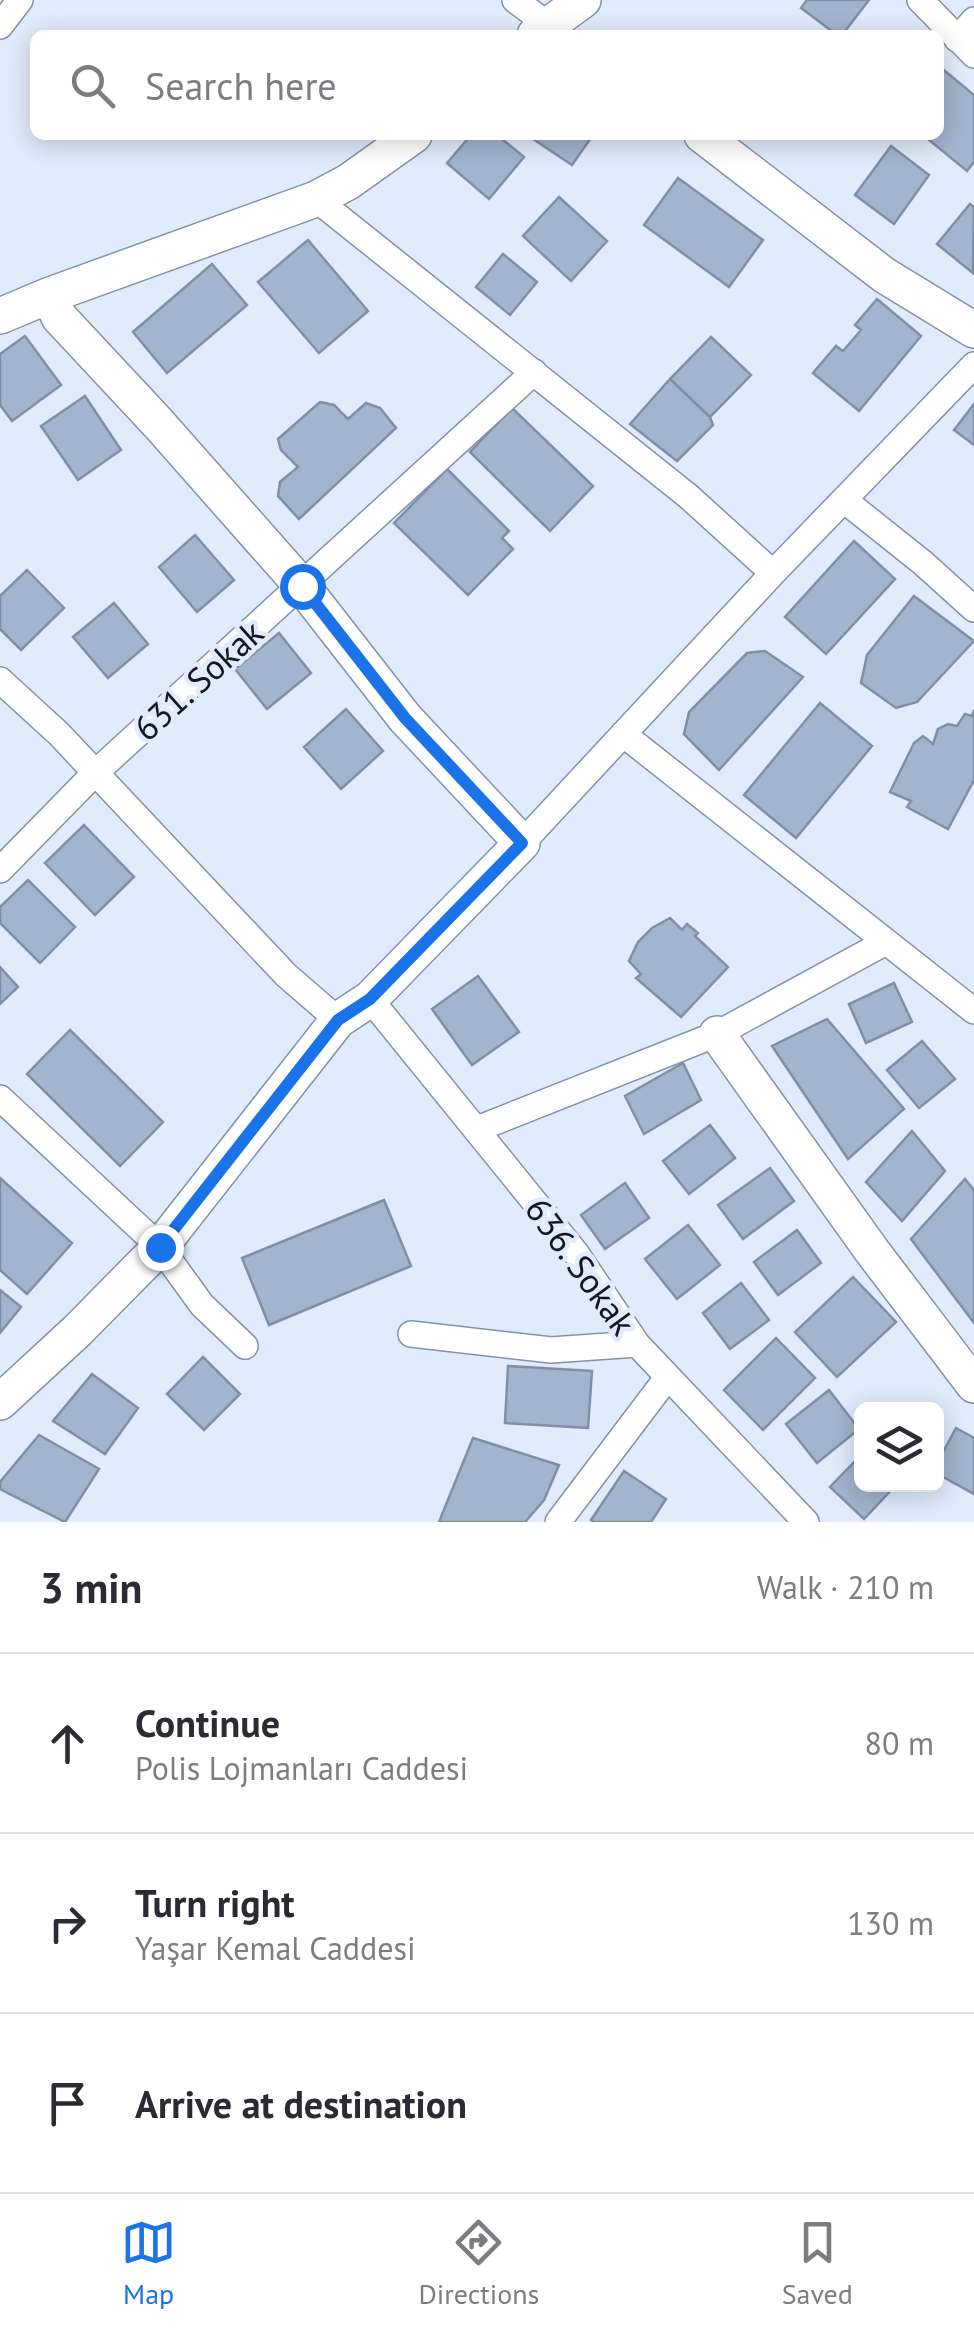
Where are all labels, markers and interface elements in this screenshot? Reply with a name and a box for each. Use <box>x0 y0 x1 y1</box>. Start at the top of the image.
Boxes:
search box <box>30 30 944 140</box>
icon: search <box>65 58 120 113</box>
text: Search here <box>145 61 337 110</box>
route start <box>280 564 326 610</box>
street label: 631. Sokak <box>123 609 273 750</box>
street label: 636. Sokak <box>515 1188 647 1344</box>
route end <box>138 1225 184 1271</box>
map controls <box>854 1402 944 1492</box>
button: layers <box>854 1402 944 1492</box>
text: 3 min <box>40 1560 142 1615</box>
text: Walk · 210 m <box>757 1566 934 1608</box>
text: Continue <box>135 1698 280 1747</box>
icon: ahead <box>40 1716 95 1771</box>
text: 80 m <box>865 1722 934 1764</box>
text: Polis Lojmanları Caddesi <box>135 1747 468 1789</box>
text: Turn right <box>135 1878 295 1927</box>
icon: right <box>40 1896 95 1951</box>
text: 130 m <box>847 1902 934 1944</box>
text: Yaşar Kemal Caddesi <box>135 1927 416 1969</box>
icon: arrive <box>40 2076 95 2131</box>
text: Arrive at destination <box>135 2079 467 2128</box>
tab: Map <box>121 2215 176 2312</box>
tab: Directions <box>418 2215 539 2312</box>
tab: Saved <box>782 2215 853 2312</box>

